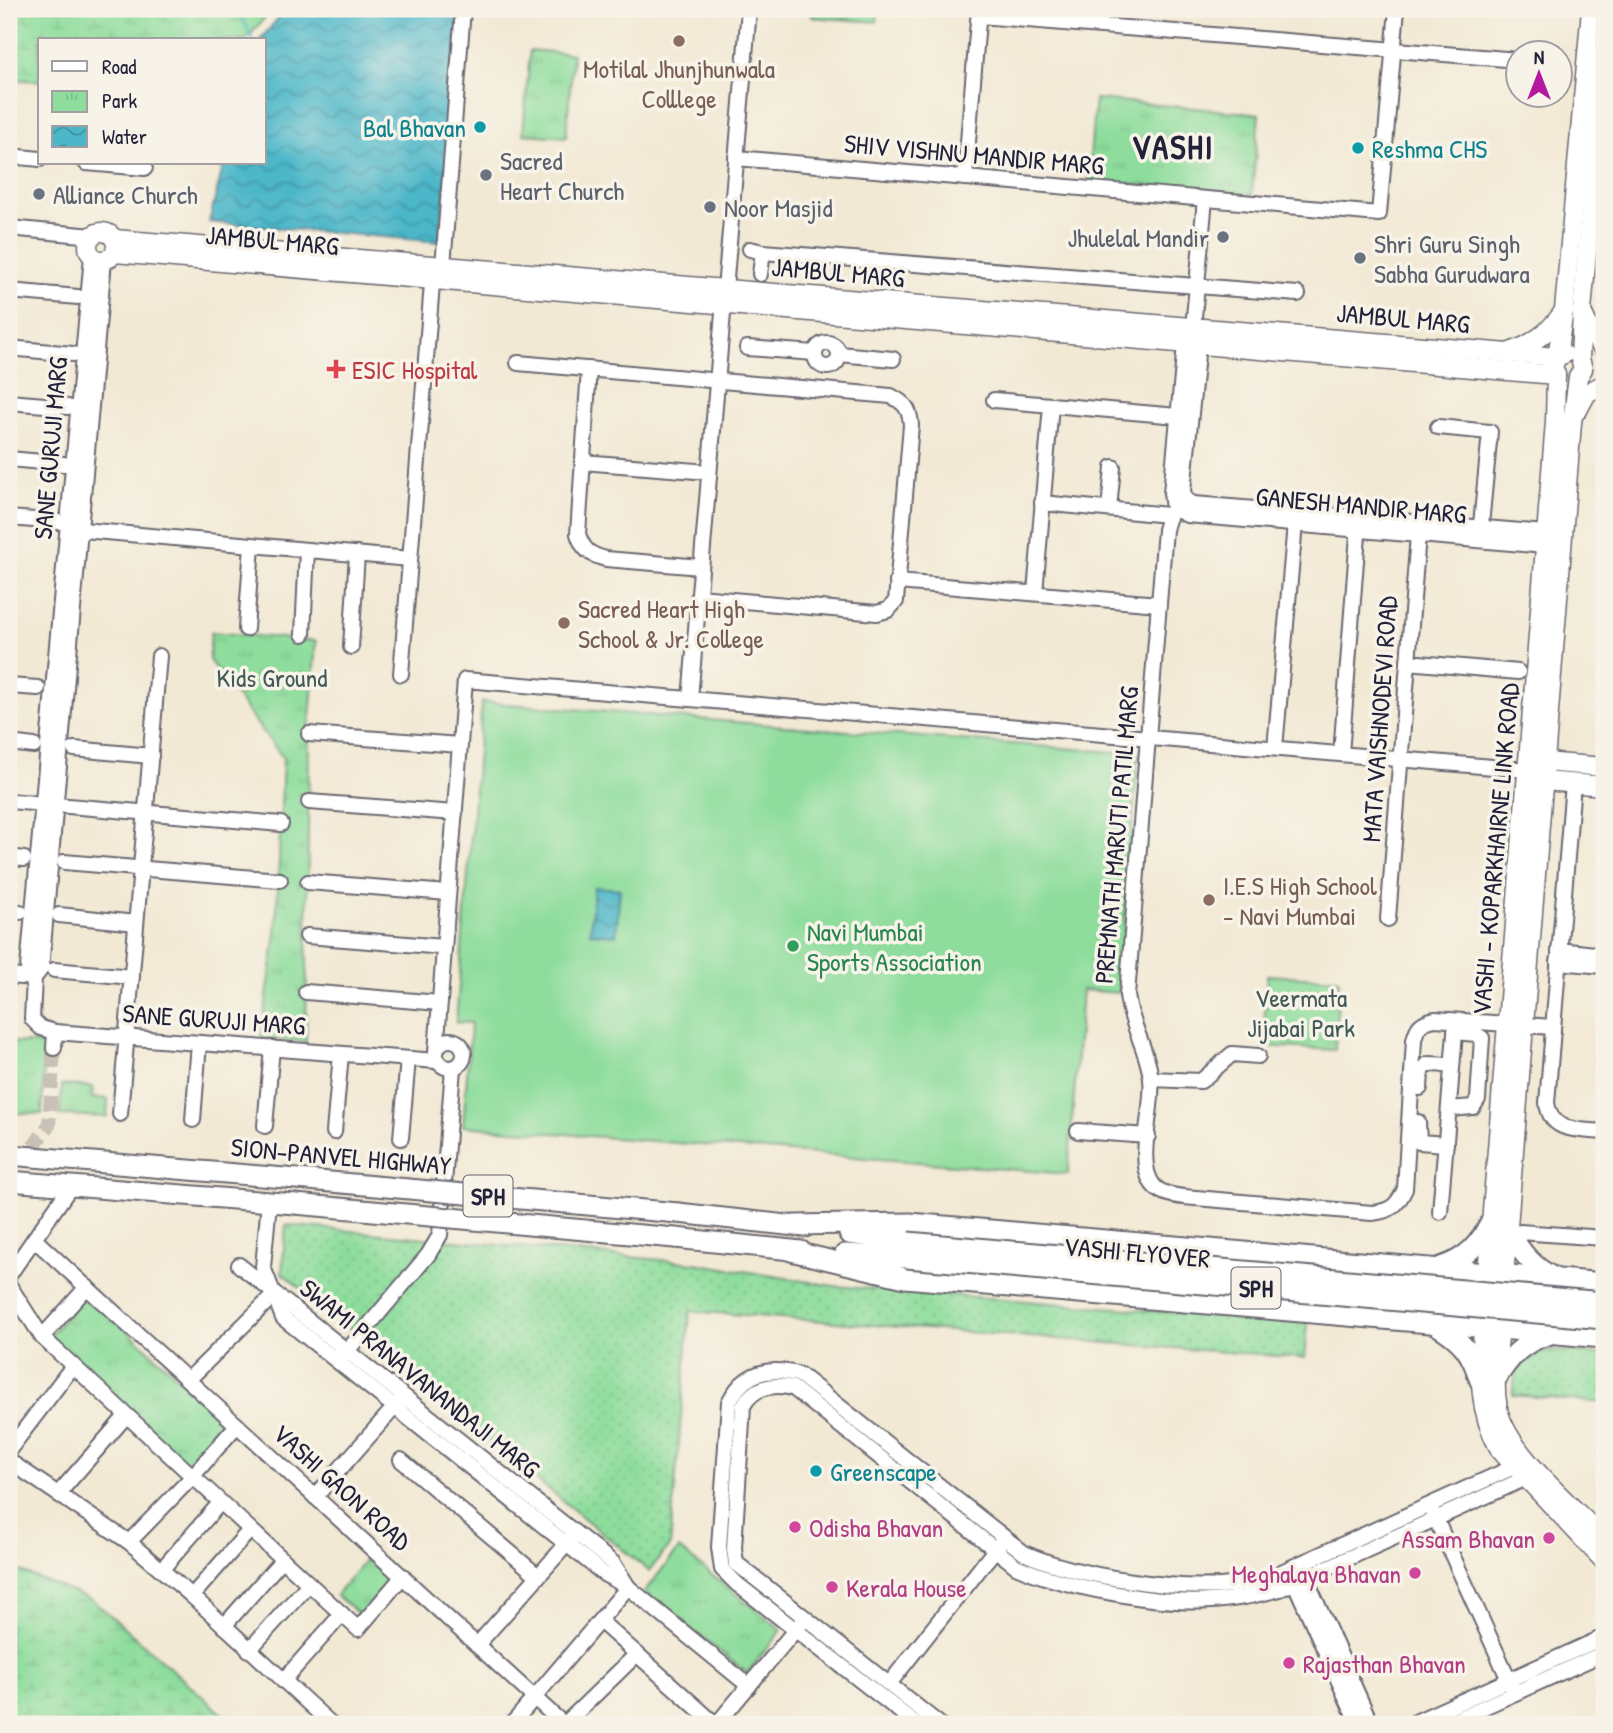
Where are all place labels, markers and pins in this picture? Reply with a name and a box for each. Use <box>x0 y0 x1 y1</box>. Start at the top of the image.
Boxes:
marker: Motilal Jhunjhunwala Colllege <box>671 33 687 49</box>
place label: Motilal Jhunjhunwala Colllege <box>583 51 775 116</box>
place label: Bal Bhavan <box>363 110 466 145</box>
marker: Bal Bhavan <box>472 119 488 135</box>
place label: Reshma CHS <box>1372 131 1487 166</box>
marker: Reshma CHS <box>1350 140 1366 156</box>
place label: Sacred Heart Church <box>500 143 624 208</box>
marker: Sacred Heart Church <box>478 167 494 183</box>
place label: Alliance Church <box>53 177 198 212</box>
marker: Alliance Church <box>31 186 47 202</box>
place label: Noor Masjid <box>724 190 833 225</box>
marker: Noor Masjid <box>702 199 718 215</box>
place label: Jhulelal Mandir <box>1067 220 1209 255</box>
place label: Shri Guru Singh Sabha Gurudwara <box>1374 226 1530 291</box>
marker: Jhulelal Mandir <box>1215 229 1231 245</box>
marker: Shri Guru Singh Sabha Gurudwara <box>1352 250 1368 266</box>
place label: ESIC Hospital <box>352 352 478 387</box>
marker: ESIC Hospital <box>326 359 346 379</box>
place label: Sacred Heart High School & Jr. College <box>578 591 764 656</box>
marker: Sacred Heart High School & Jr. College <box>556 615 572 631</box>
place label: I.E.S High School - Navi Mumbai <box>1223 868 1377 933</box>
marker: I.E.S High School - Navi Mumbai <box>1201 892 1217 908</box>
place label: Navi Mumbai Sports Association <box>807 914 982 979</box>
marker: Navi Mumbai Sports Association <box>785 938 801 954</box>
place label: Greenscape <box>830 1454 937 1489</box>
marker: Greenscape <box>808 1463 824 1479</box>
place label: Odisha Bhavan <box>809 1510 943 1545</box>
marker: Odisha Bhavan <box>787 1519 803 1535</box>
place label: Assam Bhavan <box>1402 1521 1535 1556</box>
marker: Assam Bhavan <box>1541 1530 1557 1546</box>
place label: Meghalaya Bhavan <box>1232 1556 1401 1591</box>
marker: Meghalaya Bhavan <box>1407 1565 1423 1581</box>
place label: Kerala House <box>846 1570 967 1605</box>
marker: Kerala House <box>824 1579 840 1595</box>
place label: Rajasthan Bhavan <box>1303 1646 1466 1681</box>
marker: Rajasthan Bhavan <box>1281 1655 1297 1671</box>

